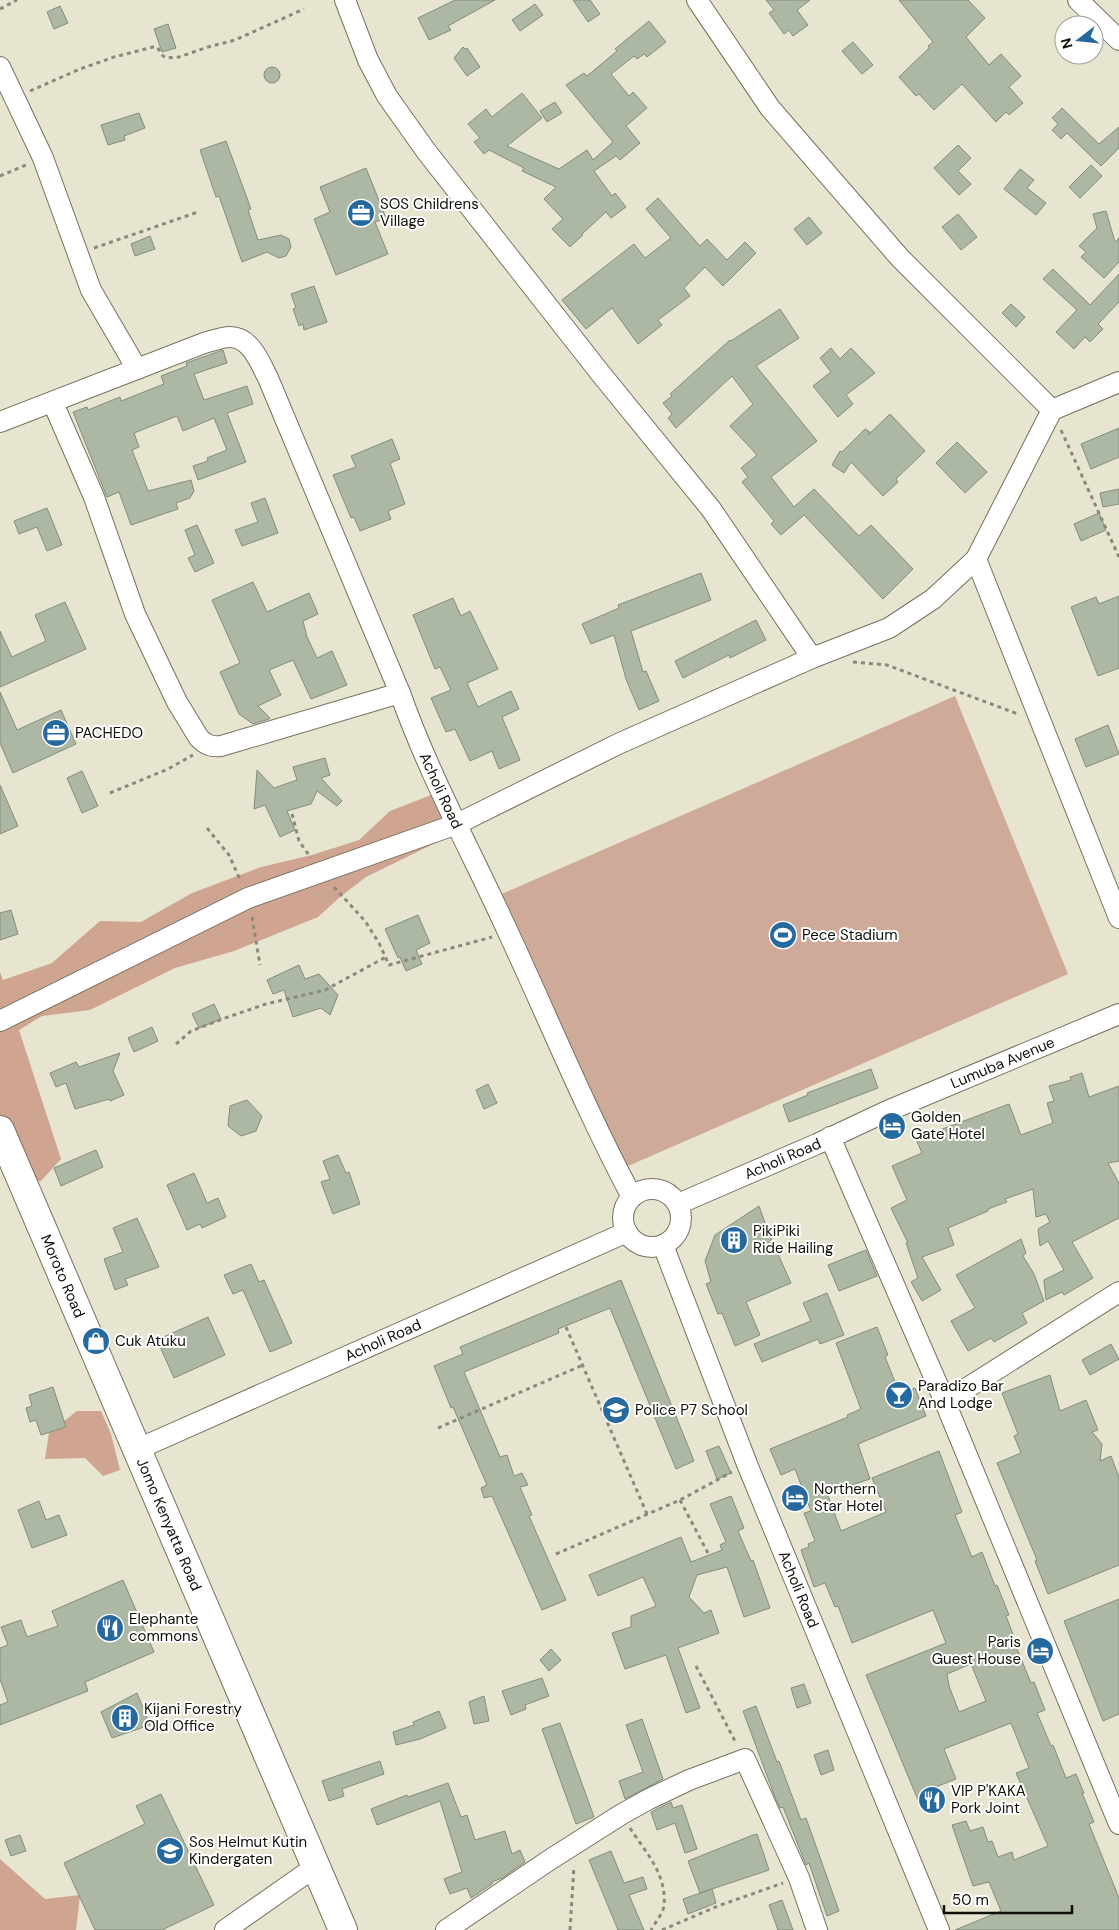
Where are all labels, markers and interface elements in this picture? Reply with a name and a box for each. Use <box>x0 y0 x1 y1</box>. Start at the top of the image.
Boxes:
north arrow <box>1054 15 1104 65</box>
text: N <box>1056 36 1077 51</box>
place label: SOS Childrens Village <box>380 194 479 231</box>
office icon: SOS Childrens Village <box>346 198 376 228</box>
office icon: PACHEDO <box>41 718 71 748</box>
place label: PACHEDO <box>75 723 143 743</box>
street label: Acholi Road <box>415 750 467 832</box>
sports icon: Pece Stadium <box>768 920 798 950</box>
place label: Pece Stadium <box>802 925 898 945</box>
street label: Lumuba Avenue <box>947 1032 1058 1093</box>
place label: Golden Gate Hotel <box>911 1107 985 1144</box>
hotel icon: Golden Gate Hotel <box>877 1111 907 1141</box>
street label: Acholi Road <box>741 1133 824 1184</box>
place label: PikiPiki Ride Hailing <box>753 1221 833 1258</box>
building icon: PikiPiki Ride Hailing <box>719 1225 749 1255</box>
street label: Moroto Road <box>36 1231 89 1321</box>
street label: Acholi Road <box>342 1315 424 1366</box>
shop icon: Cuk Atuku <box>81 1326 111 1356</box>
place label: Cuk Atuku <box>115 1331 186 1351</box>
place label: Paradizo Bar And Lodge <box>918 1376 1004 1413</box>
bar icon: Paradizo Bar And Lodge <box>884 1380 914 1410</box>
school or university icon: Police P7 School <box>601 1395 631 1425</box>
place label: Police P7 School <box>635 1400 748 1420</box>
street label: Jomo Kenyatta Road <box>132 1455 206 1594</box>
place label: Northern Star Hotel <box>814 1479 883 1516</box>
hotel icon: Northern Star Hotel <box>780 1483 810 1513</box>
street label: Acholi Road <box>774 1548 823 1631</box>
place label: Elephante commons <box>129 1609 198 1646</box>
restaurant icon: Elephante commons <box>95 1613 125 1643</box>
place label: Paris Guest House <box>932 1632 1021 1669</box>
hotel icon: Paris Guest House <box>1025 1636 1055 1666</box>
place label: Kijani Forestry Old Office <box>144 1699 242 1736</box>
building icon: Kijani Forestry Old Office <box>110 1703 140 1733</box>
place label: VIP P'KAKA Pork Joint <box>951 1781 1026 1818</box>
restaurant icon: VIP P'KAKA Pork Joint <box>917 1785 947 1815</box>
place label: Sos Helmut Kutin Kindergaten <box>189 1832 307 1869</box>
school or university icon: Sos Helmut Kutin Kindergaten <box>155 1836 185 1866</box>
scale bar <box>944 1882 1072 1914</box>
text: 50 m <box>952 1890 989 1910</box>

